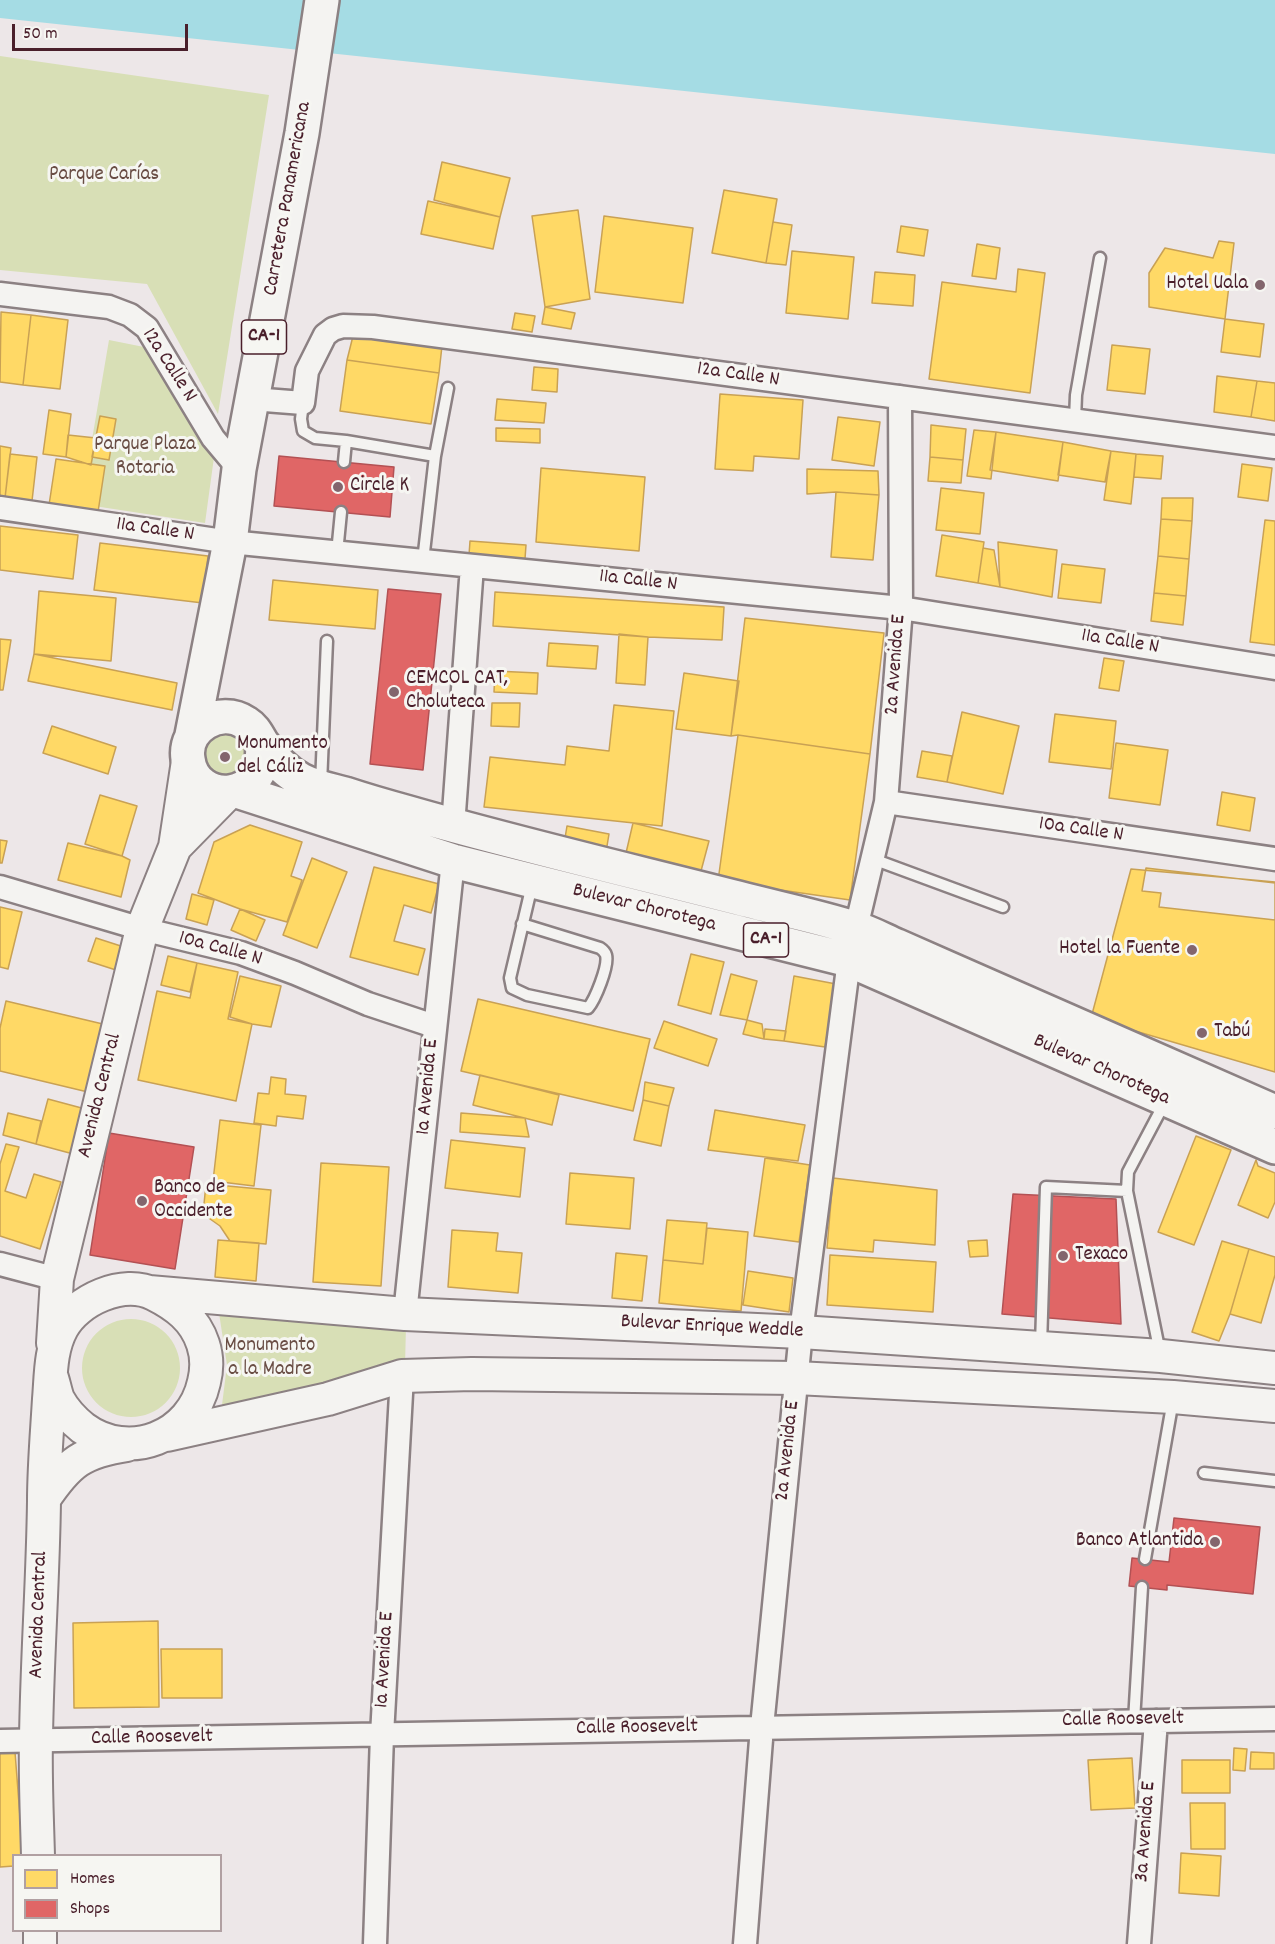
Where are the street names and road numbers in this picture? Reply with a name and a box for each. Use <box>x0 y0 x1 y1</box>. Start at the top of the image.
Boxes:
street label: Carretera Panamericana <box>260 100 318 298</box>
road number: CA-1 <box>242 320 286 354</box>
street label: 12a Calle N <box>135 324 201 408</box>
street label: 12a Calle N <box>695 358 781 394</box>
street label: 11a Calle N <box>114 513 196 549</box>
street label: 11a Calle N <box>598 565 678 599</box>
street label: 2a Avenida E <box>881 614 913 716</box>
street label: 11a Calle N <box>1079 624 1161 662</box>
street label: 10a Calle N <box>1037 813 1125 849</box>
street label: Bulevar Chorotega <box>570 879 718 939</box>
road number: CA-1 <box>744 923 789 957</box>
street label: 10a Calle N <box>176 927 264 973</box>
street label: Bulevar Chorotega <box>1029 1030 1173 1112</box>
street label: Avenida Central <box>73 1031 129 1161</box>
street label: 1a Avenida E <box>412 1038 446 1136</box>
street label: Bulevar Enrique Weddle <box>620 1311 804 1345</box>
street label: 2a Avenida E <box>771 1400 807 1502</box>
street label: Avenida Central <box>25 1551 55 1679</box>
street label: 1a Avenida E <box>371 1611 401 1709</box>
street label: Calle Roosevelt <box>1062 1707 1184 1735</box>
street label: Calle Roosevelt <box>576 1715 698 1743</box>
street label: Calle Roosevelt <box>91 1725 213 1753</box>
street label: 3a Avenida E <box>1131 1781 1163 1883</box>

